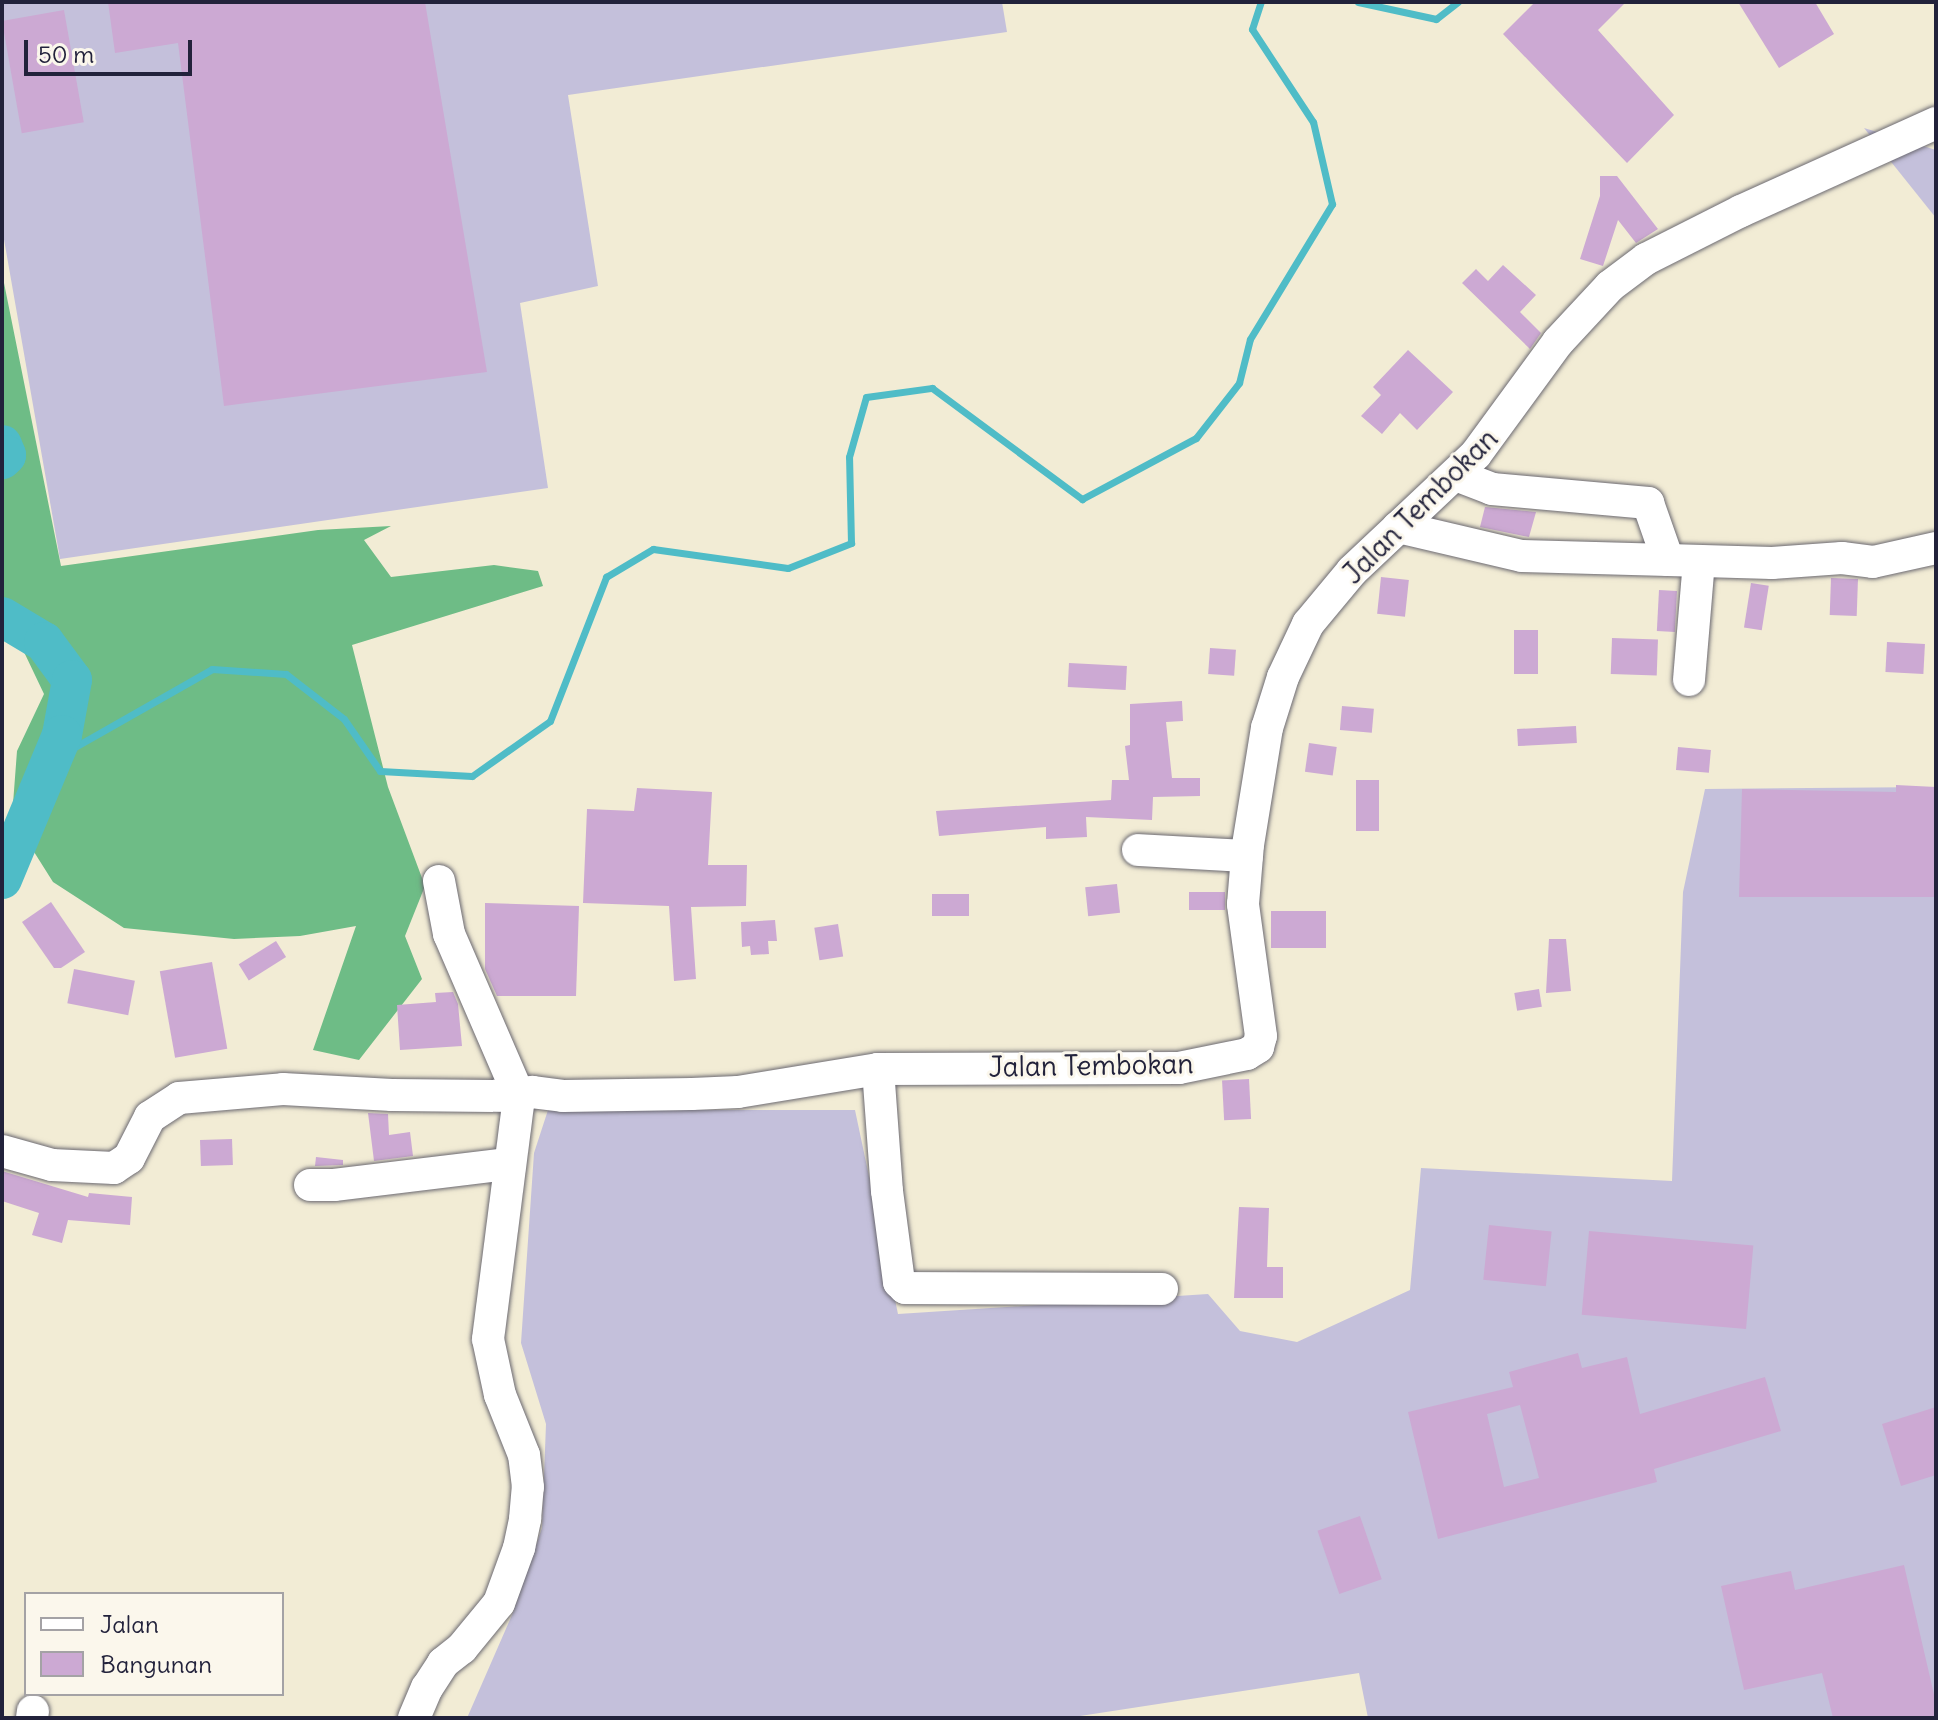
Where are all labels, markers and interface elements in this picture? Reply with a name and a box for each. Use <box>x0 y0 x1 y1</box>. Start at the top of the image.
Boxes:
scale bar <box>28 24 196 74</box>
text: 50 m <box>38 39 94 69</box>
street label: Jalan Tembokan <box>1336 422 1504 590</box>
street label: Jalan Tembokan <box>988 1046 1194 1084</box>
legend <box>24 1592 284 1696</box>
text: Jalan <box>100 1609 159 1639</box>
text: Bangunan <box>100 1649 212 1679</box>

